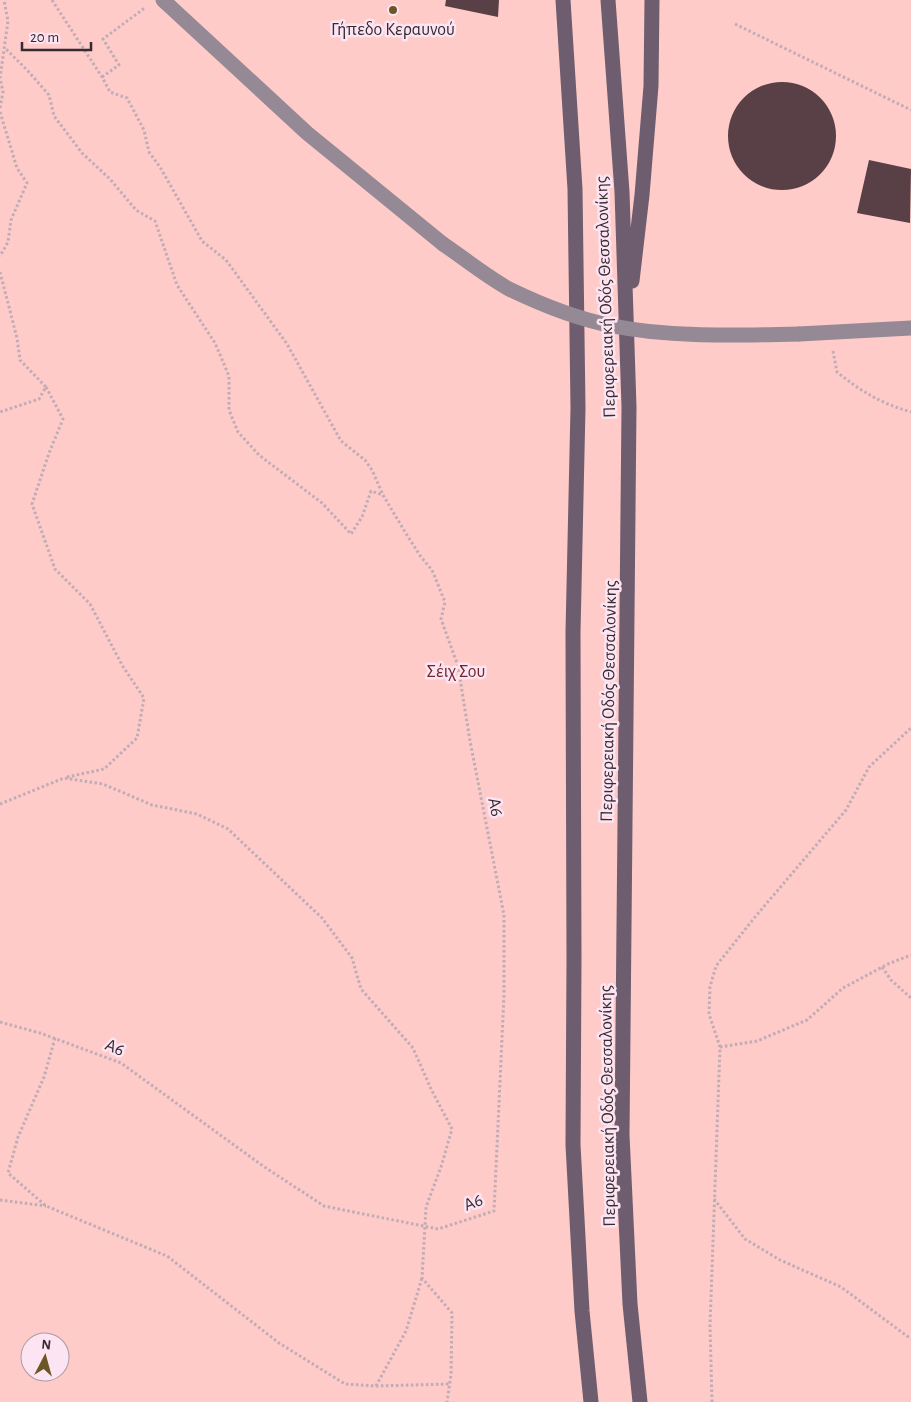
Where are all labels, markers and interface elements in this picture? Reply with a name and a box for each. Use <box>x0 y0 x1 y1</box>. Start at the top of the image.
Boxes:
marker: Γήπεδο Κεραυνού <box>387 4 399 16</box>
scale bar <box>22 20 91 52</box>
place label: Γήπεδο Κεραυνού <box>331 21 455 39</box>
text: 20 m <box>30 30 59 45</box>
street label: Περιφερειακή Οδός Θεσσαλονίκης <box>592 176 619 418</box>
street label: Περιφερειακή Οδός Θεσσαλονίκης <box>597 580 620 822</box>
park label: Σέιχ Σου <box>427 663 485 681</box>
street label: A6 <box>484 796 506 818</box>
street label: Περιφερειακή Οδός Θεσσαλονίκης <box>596 985 619 1227</box>
street label: A6 <box>102 1036 127 1060</box>
street label: A6 <box>461 1191 485 1215</box>
north arrow <box>20 1332 70 1382</box>
text: N <box>41 1338 52 1353</box>

